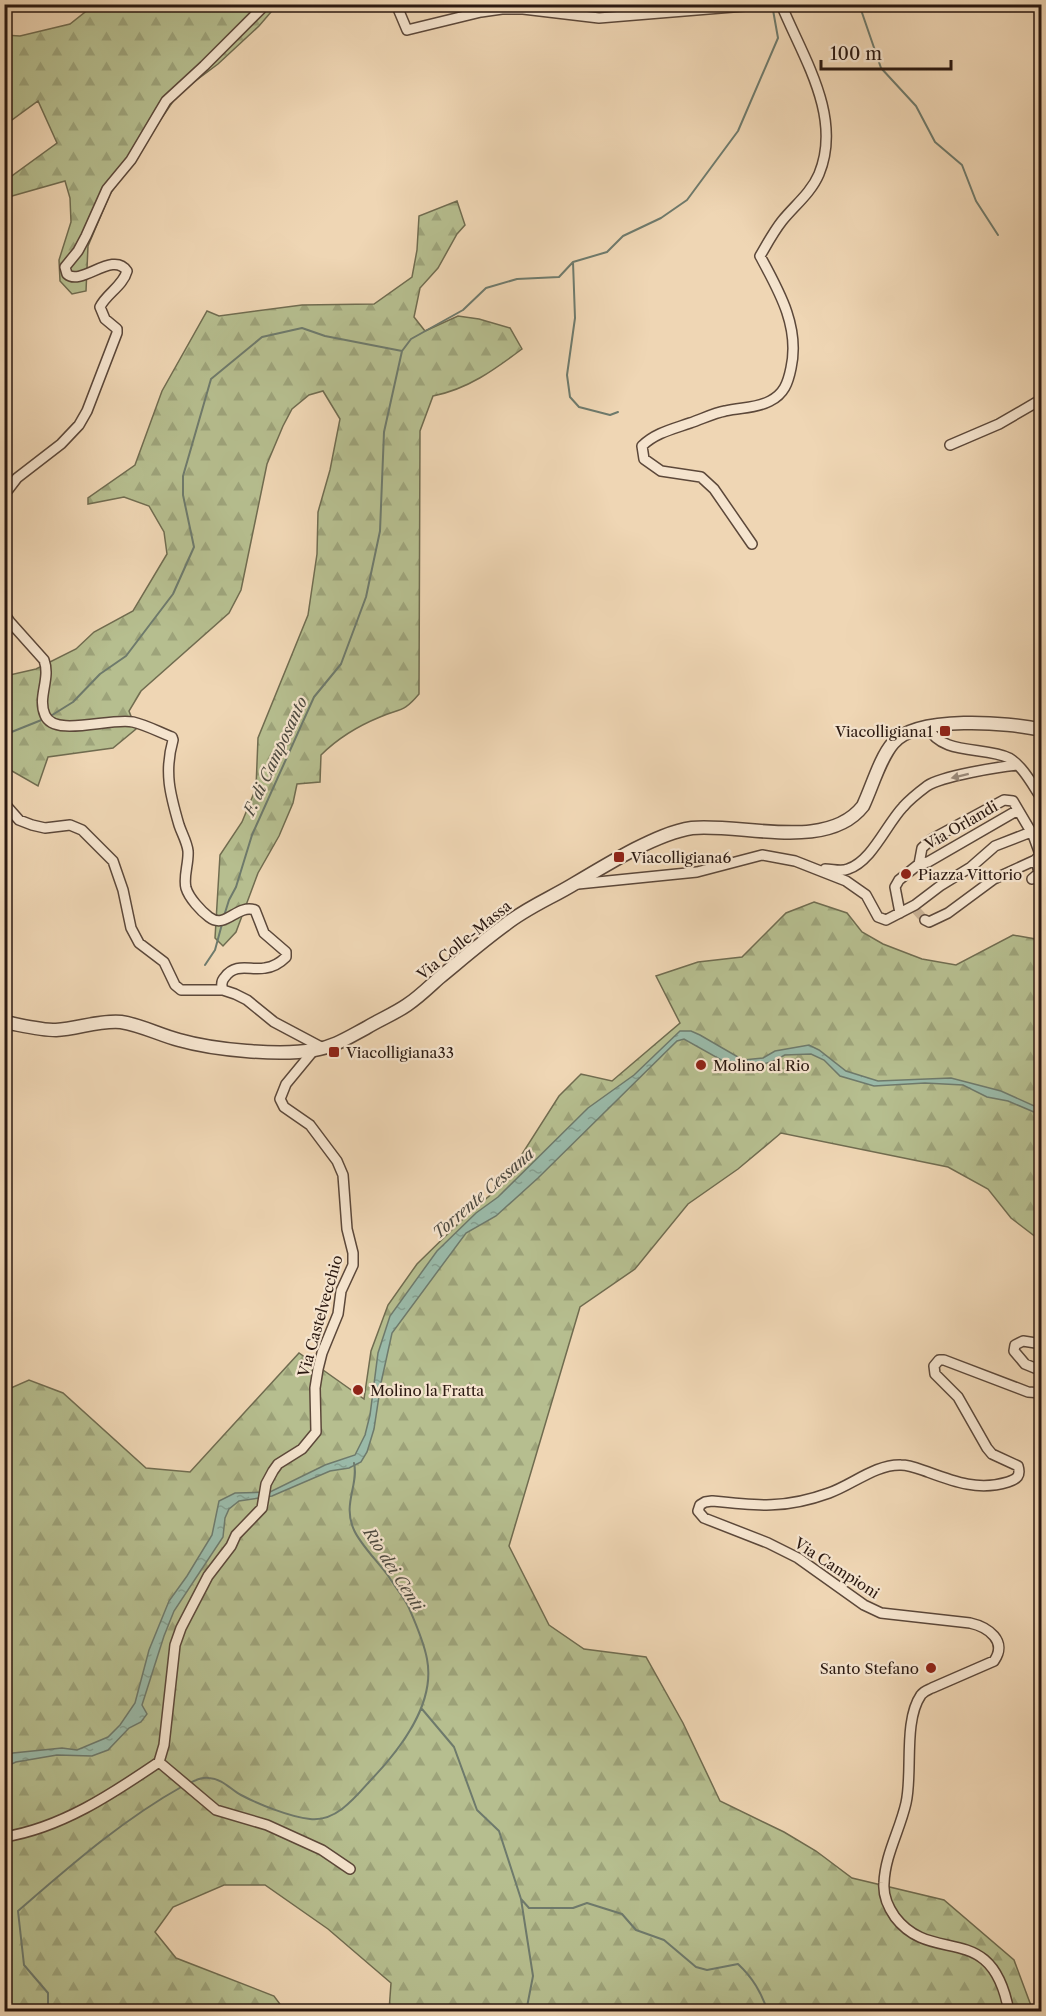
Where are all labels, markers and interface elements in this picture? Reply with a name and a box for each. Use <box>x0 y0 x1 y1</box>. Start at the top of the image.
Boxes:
scale bar <box>821 33 952 71</box>
text: 100 m <box>830 43 882 65</box>
water label: F. di Camposanto <box>238 693 311 820</box>
place label: Viacolligiana1 <box>834 722 934 741</box>
marker: Viacolligiana1 <box>938 724 952 738</box>
one-way arrow <box>950 772 969 782</box>
street label: Via Orlandi <box>920 796 1001 854</box>
place label: Viacolligiana6 <box>630 848 732 867</box>
marker: Viacolligiana6 <box>612 850 626 864</box>
place label: Piazza Vittorio <box>918 865 1022 884</box>
marker: Piazza Vittorio <box>899 867 913 881</box>
street label: Via Colle-Massa <box>412 896 515 984</box>
place label: Viacolligiana33 <box>345 1043 454 1062</box>
marker: Viacolligiana33 <box>327 1045 341 1059</box>
place label: Molino al Rio <box>713 1056 810 1075</box>
marker: Molino al Rio <box>694 1058 708 1072</box>
water label: Torrente Cessana <box>428 1143 538 1242</box>
street label: Via Castelvecchio <box>293 1253 347 1380</box>
place label: Molino la Fratta <box>370 1381 484 1400</box>
marker: Molino la Fratta <box>351 1383 365 1397</box>
water label: Rio dei Centi <box>359 1522 429 1615</box>
street label: Via Campioni <box>790 1533 883 1603</box>
place label: Santo Stefano <box>820 1659 919 1678</box>
marker: Santo Stefano <box>924 1661 938 1675</box>

